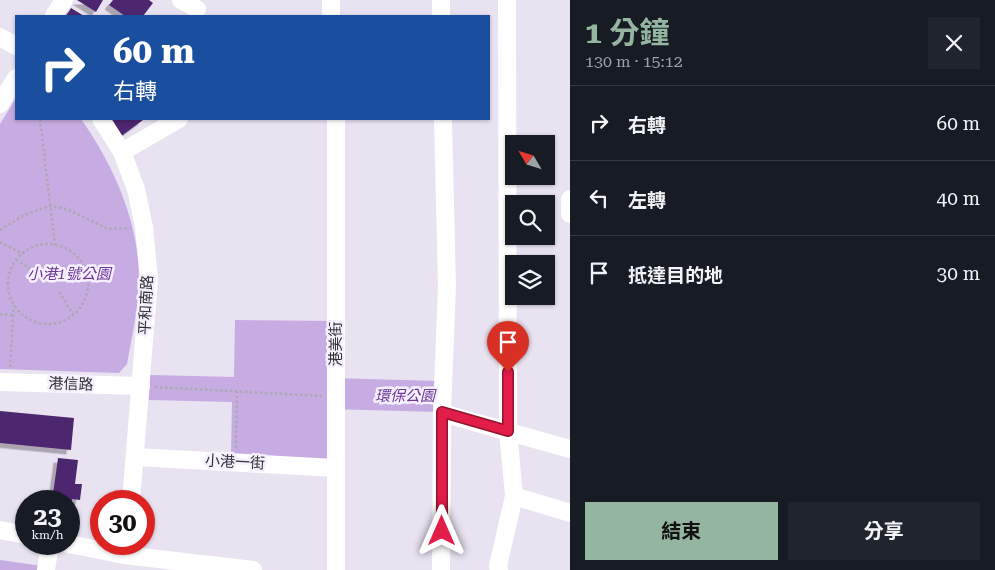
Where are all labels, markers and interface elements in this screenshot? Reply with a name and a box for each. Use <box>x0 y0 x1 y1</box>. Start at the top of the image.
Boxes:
text: 1 分鐘 <box>585 15 669 50</box>
button: close <box>928 17 980 69</box>
text: 60 m <box>113 31 195 72</box>
icon: right <box>30 35 95 100</box>
text: 130 m · 15:12 <box>585 52 683 71</box>
text: 右轉 <box>113 79 157 104</box>
icon: right <box>585 109 613 137</box>
text: 60 m <box>937 112 980 135</box>
text: 右轉 <box>628 114 666 137</box>
north arrow <box>505 135 555 185</box>
map controls <box>505 135 555 305</box>
icon: left <box>585 184 613 212</box>
text: 40 m <box>937 187 980 210</box>
text: 左轉 <box>628 189 666 212</box>
button: search <box>505 195 555 245</box>
button: layers <box>505 255 555 305</box>
icon: arrive <box>585 259 613 287</box>
text: 30 m <box>937 262 980 285</box>
text: 抵達目的地 <box>628 264 723 287</box>
park label: 小港1號公園 <box>27 265 113 283</box>
street label: 平和南路 <box>135 275 157 335</box>
street label: 港美街 <box>327 321 345 367</box>
pin <box>487 321 529 372</box>
icon: arrive <box>494 328 522 356</box>
street label: 港信路 <box>48 374 94 394</box>
park label: 環保公園 <box>375 387 437 405</box>
street label: 小港一街 <box>205 451 265 473</box>
speed limit sign: 30 <box>90 490 155 555</box>
text: 23 <box>33 502 62 531</box>
button: 結束 <box>585 502 778 560</box>
button: 分享 <box>788 502 980 560</box>
position arrow <box>415 504 467 556</box>
text: km/h <box>31 528 64 542</box>

